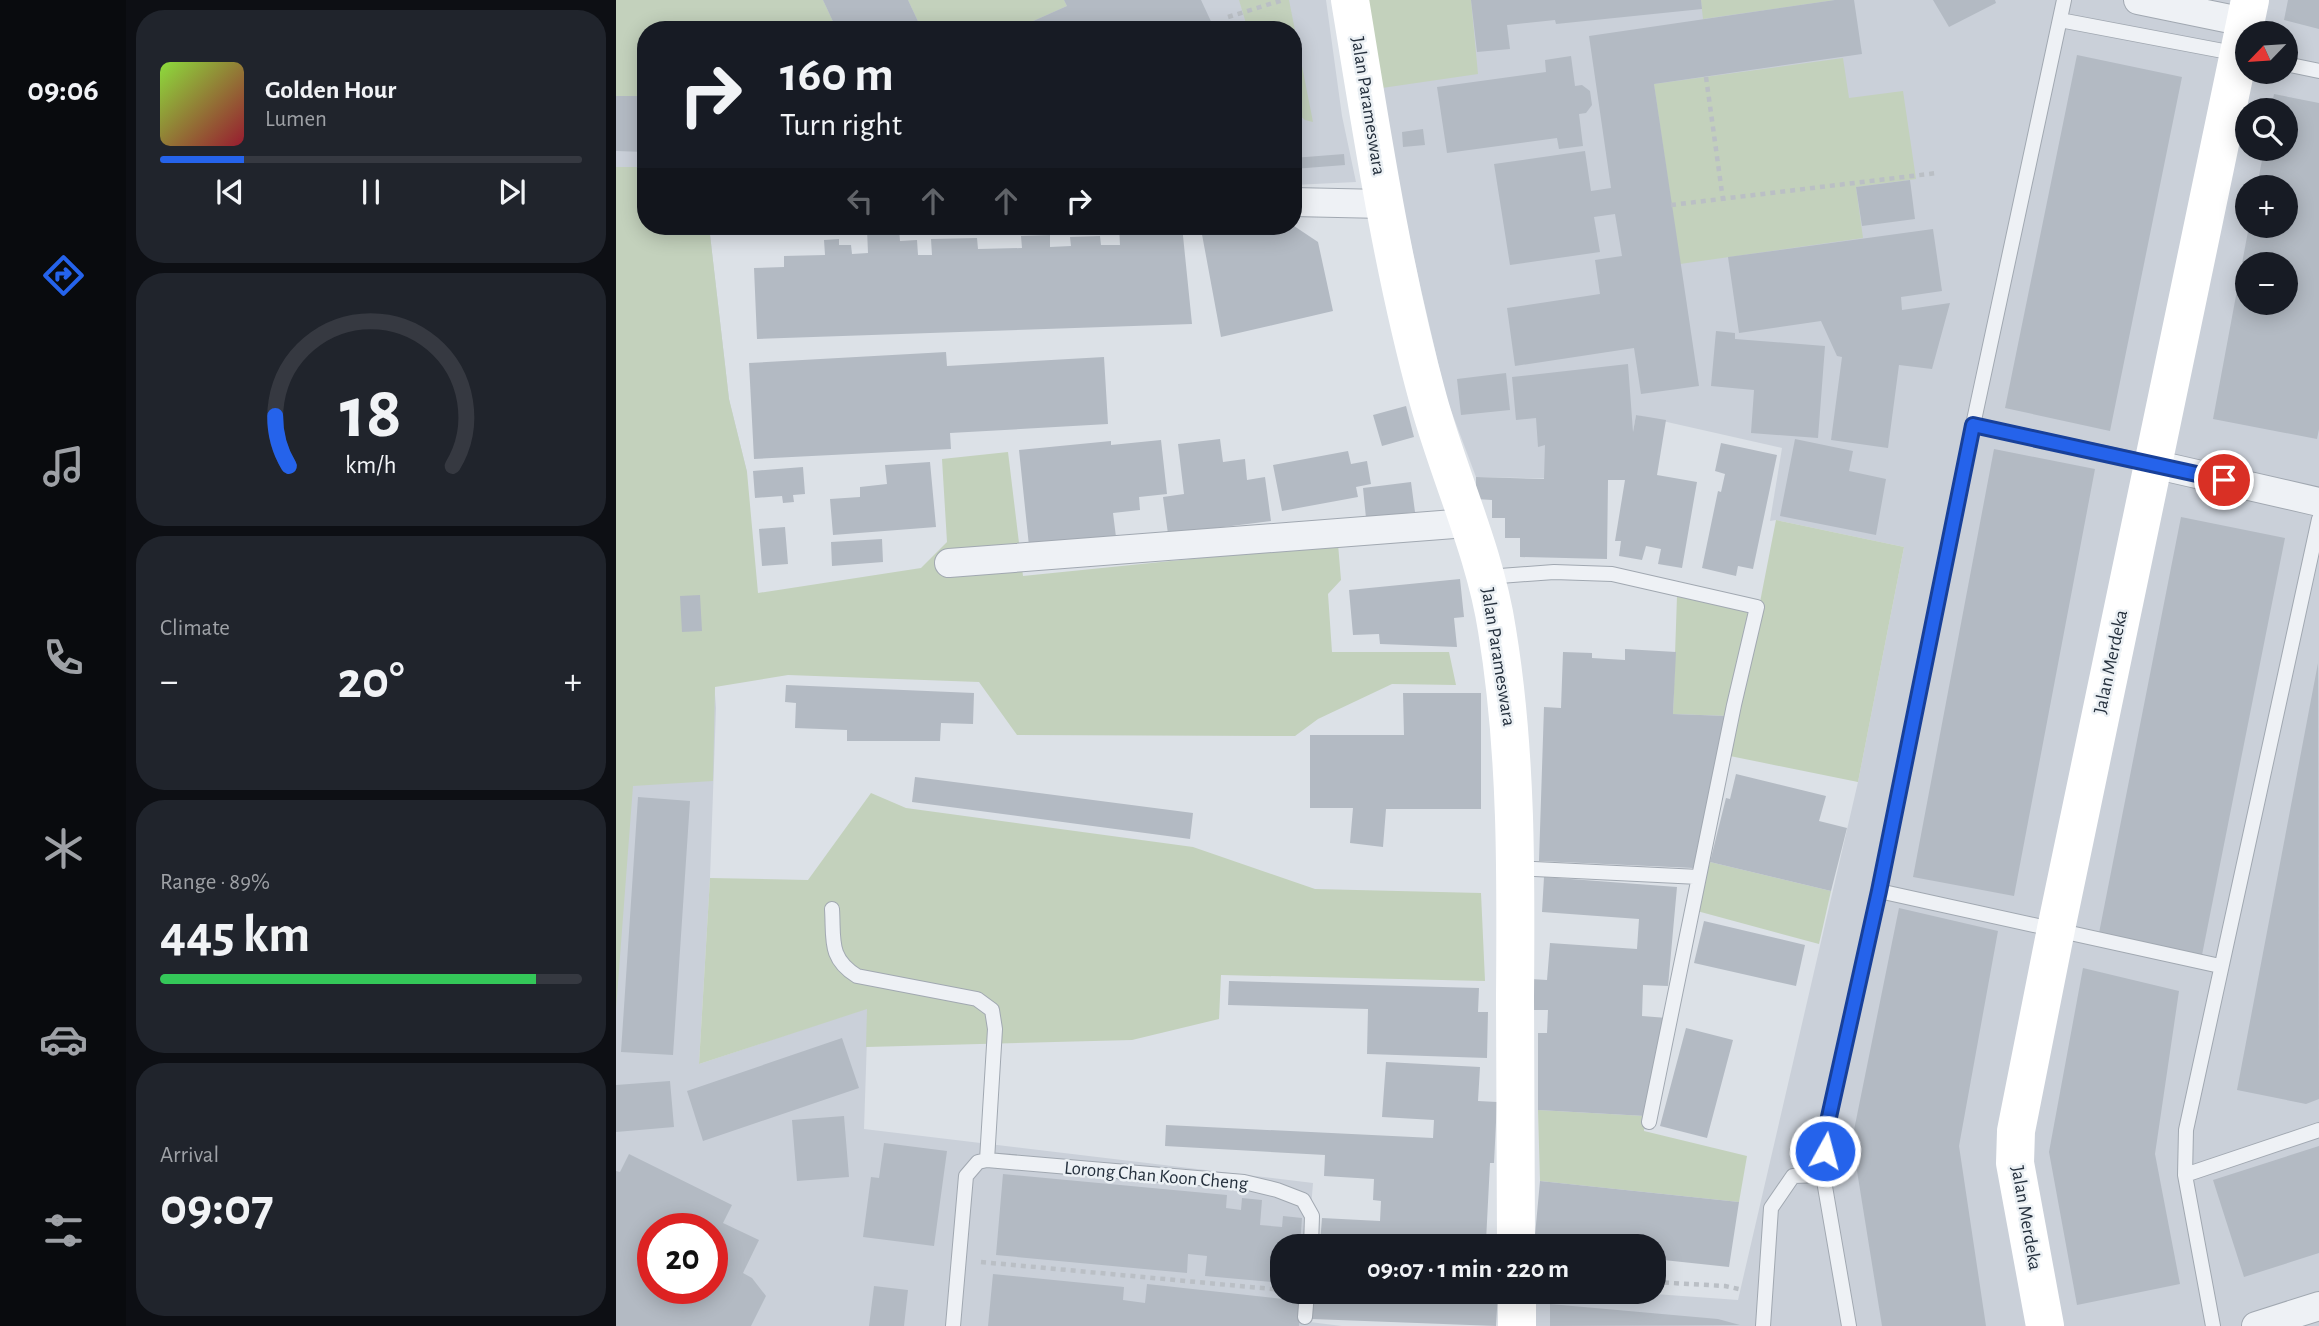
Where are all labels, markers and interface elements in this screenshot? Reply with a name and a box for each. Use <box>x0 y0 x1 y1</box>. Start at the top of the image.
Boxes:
north arrow <box>2235 21 2298 84</box>
map controls <box>2235 21 2298 315</box>
street label: Jalan Parameswara <box>1348 35 1388 177</box>
icon: right <box>665 49 756 140</box>
text: 160 m <box>780 51 894 100</box>
text: 09:06 <box>27 74 99 106</box>
text: Golden Hour <box>265 77 396 103</box>
button: search <box>2235 98 2298 161</box>
text: Lumen <box>265 108 327 131</box>
text: Turn right <box>780 109 902 141</box>
icon: previous <box>211 173 249 211</box>
icon: pause <box>352 173 390 211</box>
icon: next <box>493 173 531 211</box>
button: + <box>2235 175 2298 238</box>
icon: left <box>841 182 879 220</box>
icon: ahead <box>914 182 952 220</box>
icon: ahead <box>987 182 1025 220</box>
icon: right <box>1060 182 1098 220</box>
icon: directions <box>39 251 88 300</box>
button: − <box>2235 252 2298 315</box>
text: 18 <box>340 378 402 451</box>
icon: music <box>39 442 88 491</box>
pin <box>2194 450 2254 510</box>
text: km/h <box>345 453 397 478</box>
icon: arrive <box>2205 461 2243 499</box>
street label: Jalan Parameswara <box>1478 586 1518 728</box>
street label: Jalan Merdeka <box>2091 608 2131 716</box>
text: Climate <box>160 617 230 640</box>
icon: phone <box>39 633 88 682</box>
text: 20° <box>338 655 404 707</box>
text: − <box>160 663 178 701</box>
text: + <box>564 663 582 701</box>
icon: climate <box>39 824 88 873</box>
text: Range · 89% <box>160 871 270 894</box>
text: 445 km <box>160 909 310 961</box>
icon: car <box>39 1015 88 1064</box>
position arrow <box>1788 1114 1862 1188</box>
text: Arrival <box>160 1144 219 1167</box>
street label: Lorong Chan Koon Cheng <box>1063 1158 1249 1194</box>
street label: Jalan Merdeka <box>2007 1164 2045 1272</box>
text: 09:07 <box>160 1182 274 1234</box>
icon: filters <box>39 1206 88 1255</box>
speed limit sign: 20 <box>637 1213 728 1304</box>
text: 09:07 · 1 min · 220 m <box>1367 1256 1569 1282</box>

